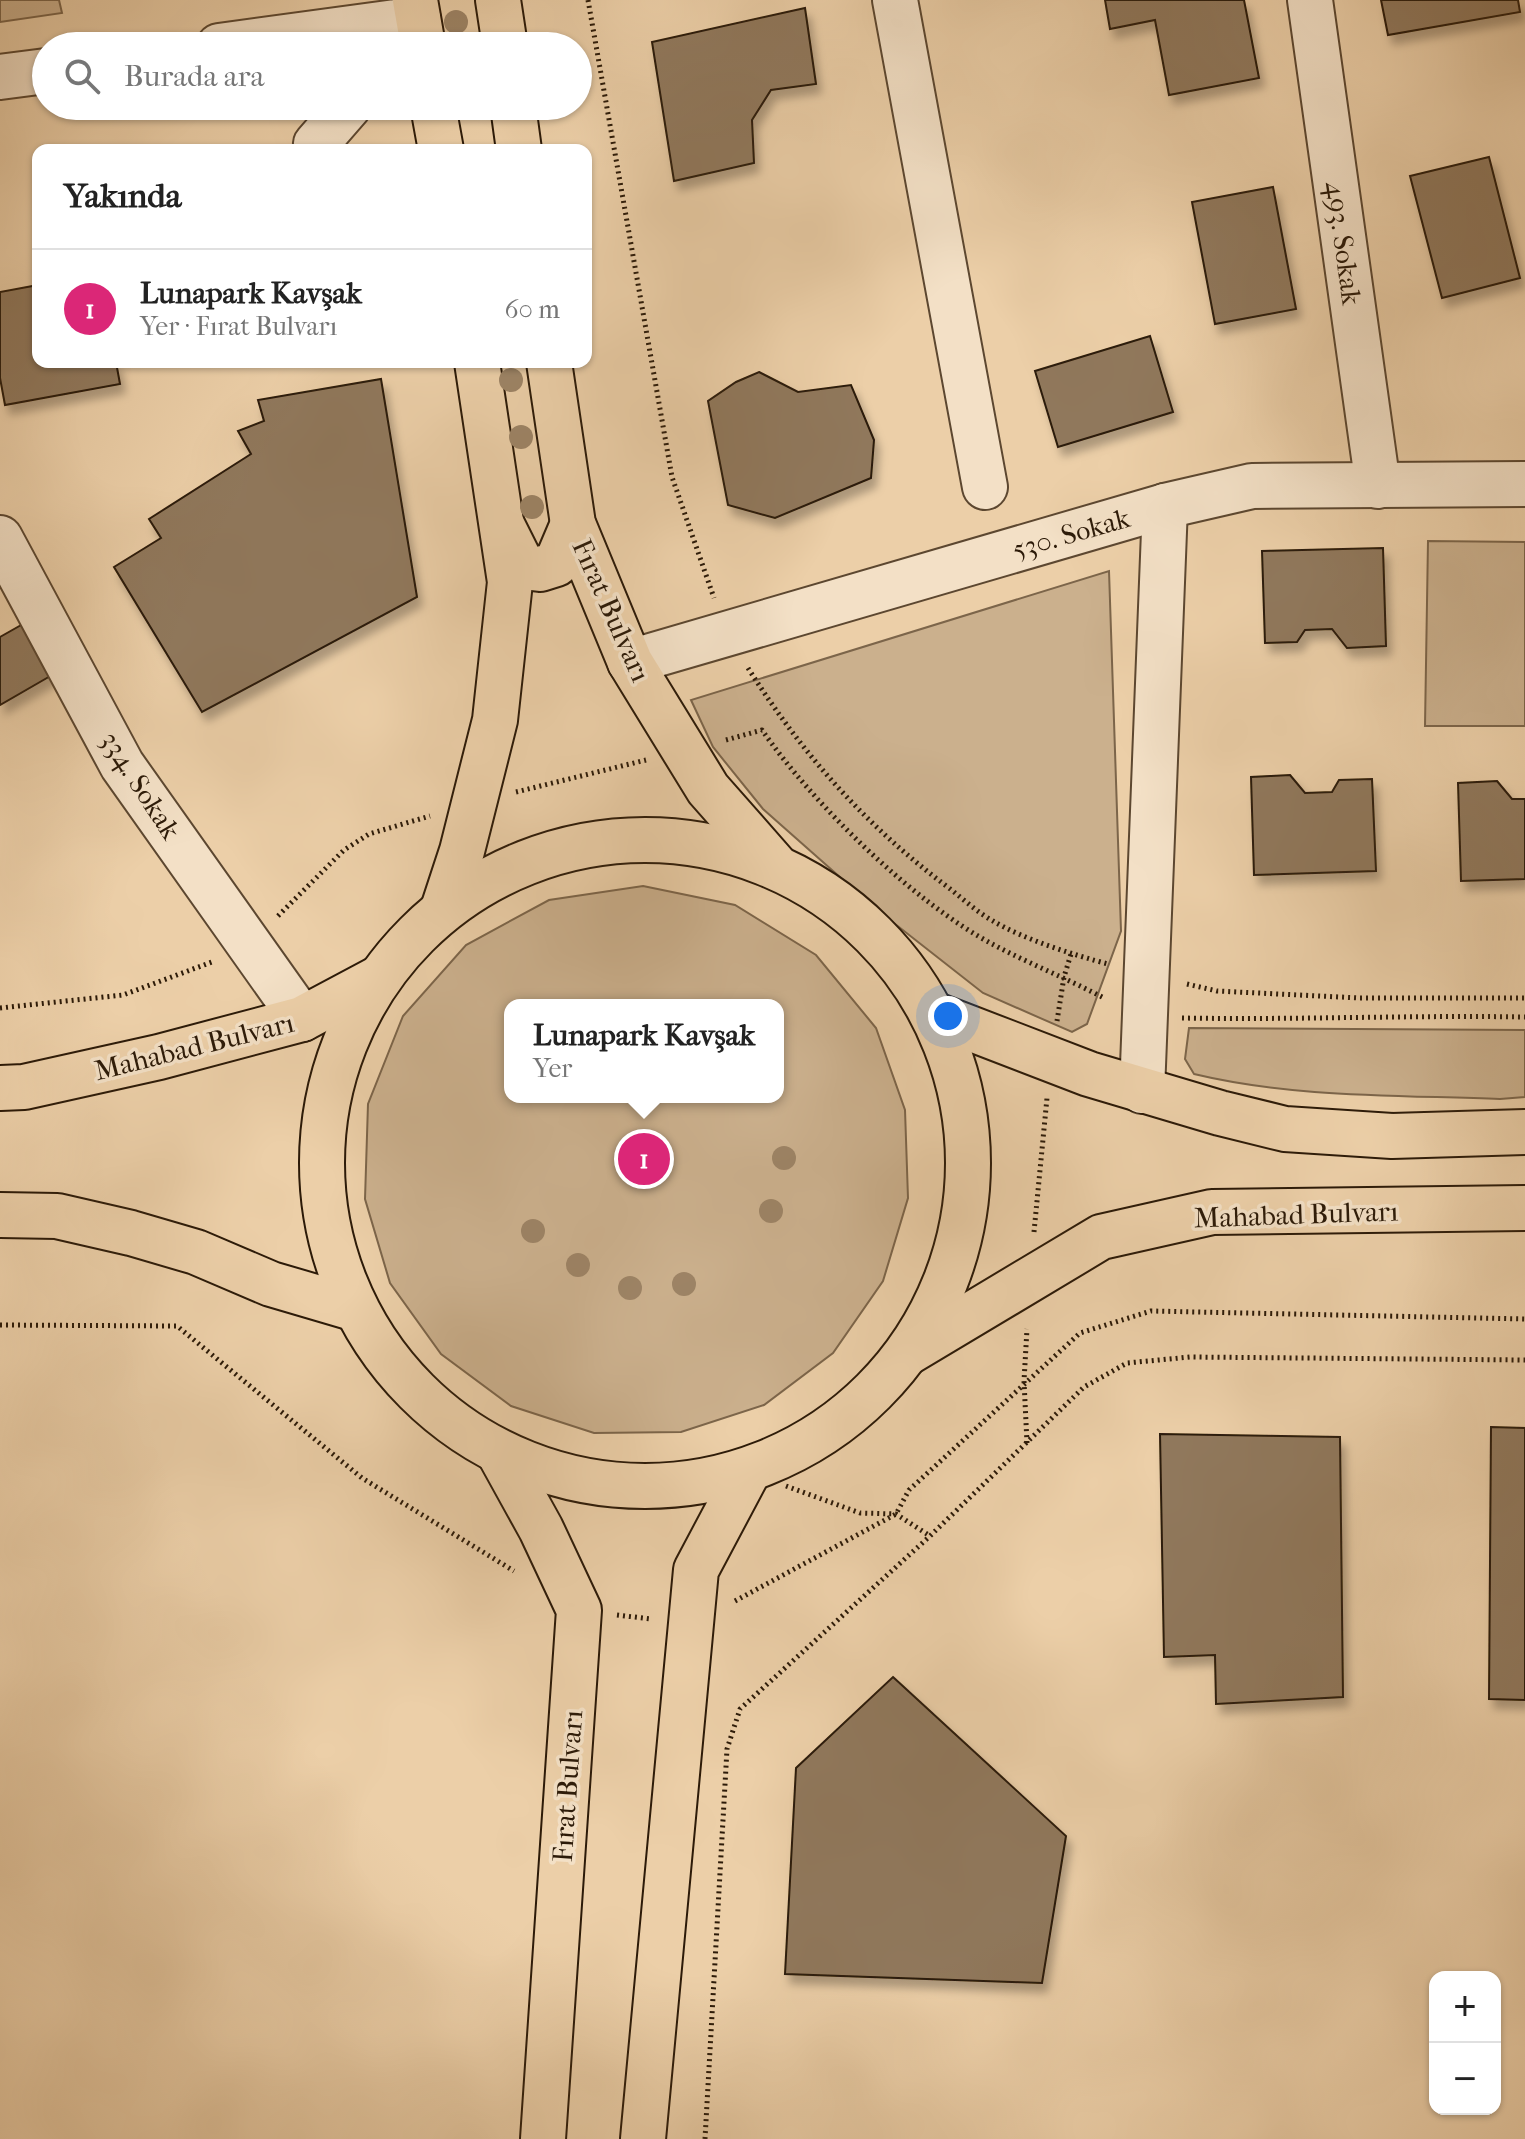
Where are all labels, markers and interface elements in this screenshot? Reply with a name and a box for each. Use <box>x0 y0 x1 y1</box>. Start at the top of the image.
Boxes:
search box <box>32 32 592 120</box>
icon: search <box>60 54 104 98</box>
text: Burada ara <box>124 59 264 94</box>
text: Yakında <box>64 176 182 216</box>
street label: 493. Sokak <box>1319 179 1369 307</box>
text: Lunapark Kavşak <box>140 276 362 311</box>
text: 1 <box>85 294 95 325</box>
text: 60 m <box>504 294 560 325</box>
text: Yer · Fırat Bulvarı <box>140 311 337 342</box>
street label: 530. Sokak <box>1009 501 1134 566</box>
street label: Fırat Bulvarı <box>565 534 658 687</box>
street label: 334. Sokak <box>94 725 188 846</box>
your location <box>928 996 968 1036</box>
popup <box>504 999 784 1103</box>
street label: Mahabad Bulvarı <box>91 1006 297 1087</box>
text: Lunapark Kavşak <box>533 1018 755 1053</box>
text: Yer <box>533 1053 572 1084</box>
pin: 1 <box>618 1129 670 1189</box>
street label: Mahabad Bulvarı <box>1193 1194 1399 1235</box>
street label: Fırat Bulvarı <box>546 1709 589 1863</box>
map controls <box>1429 1971 1501 2115</box>
button: + <box>1429 1971 1501 2043</box>
button: − <box>1429 2043 1501 2115</box>

